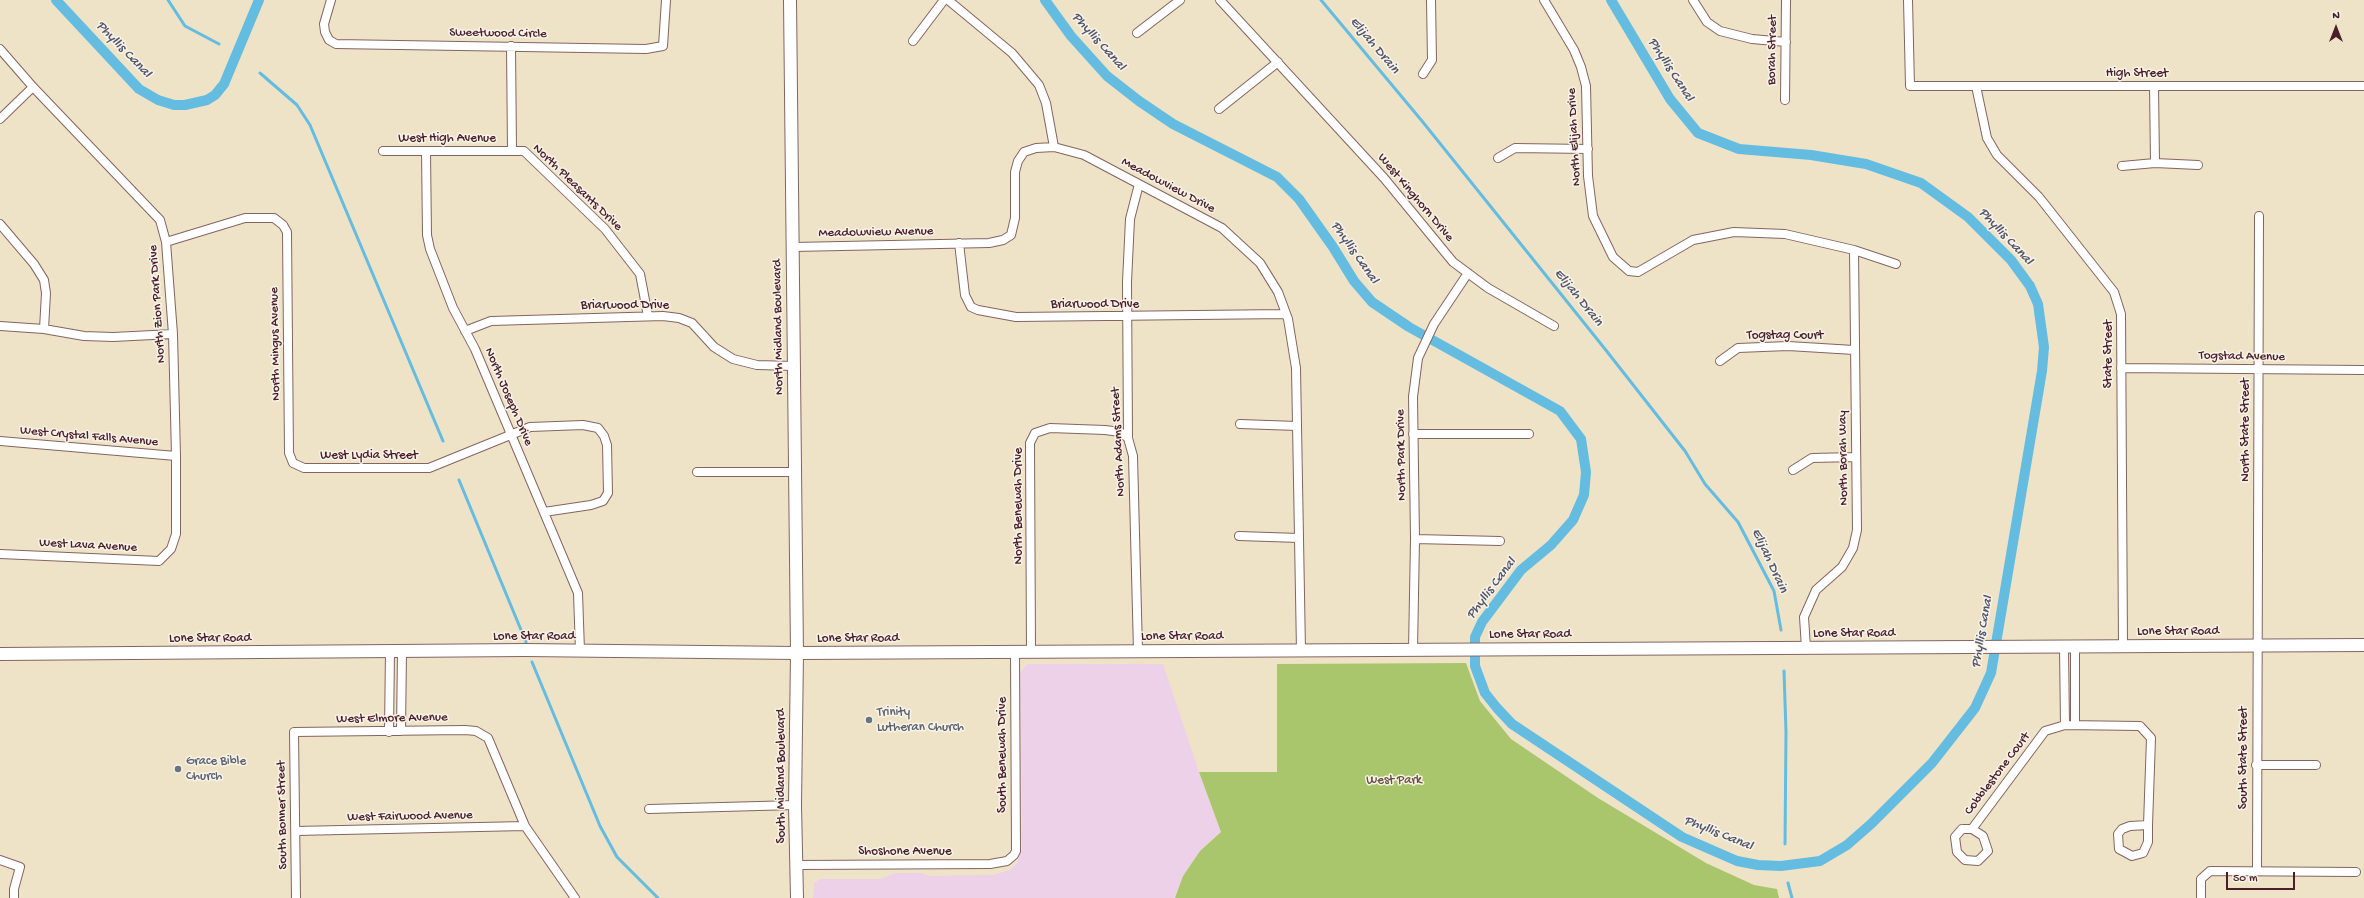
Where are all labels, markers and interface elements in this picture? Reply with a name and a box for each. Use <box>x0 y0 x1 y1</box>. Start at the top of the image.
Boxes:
north arrow <box>2316 8 2356 48</box>
water label: Phyllis Canal <box>1067 9 1129 75</box>
text: N <box>2332 10 2340 22</box>
water label: Elijah Drain <box>1345 14 1403 78</box>
street label: Borah Street <box>1765 15 1781 85</box>
water label: Phyllis Canal <box>92 18 154 82</box>
street label: Sweetwood Circle <box>449 25 547 43</box>
water label: Phyllis Canal <box>1643 35 1697 105</box>
street label: High Street <box>2106 66 2168 82</box>
street label: North Elijah Drive <box>1565 87 1585 187</box>
street label: West High Avenue <box>398 131 496 147</box>
street label: North Pleasants Drive <box>529 141 625 235</box>
street label: West Kinghorn Drive <box>1374 151 1456 245</box>
street label: Meadowview Drive <box>1118 155 1218 217</box>
water label: Phyllis Canal <box>1974 205 2036 269</box>
water label: Phyllis Canal <box>1326 218 1382 288</box>
street label: Meadowview Avenue <box>818 224 934 242</box>
street label: North Zion Park Drive <box>146 244 170 364</box>
street label: North Midland Boulevard <box>770 259 788 395</box>
water label: Elijah Drain <box>1550 266 1606 330</box>
street label: North Mingus Avenue <box>267 287 285 401</box>
street label: Briarwood Drive <box>1051 297 1139 313</box>
street label: Briarwood Drive <box>581 298 669 314</box>
street label: State Street <box>2101 320 2117 388</box>
street label: Togstag Court <box>1747 328 1823 344</box>
street label: North Joseph Drive <box>480 346 536 448</box>
street label: Togstad Avenue <box>2199 348 2285 366</box>
street label: North State Street <box>2238 378 2254 482</box>
street label: North Adams Street <box>1108 387 1130 497</box>
street label: North Park Drive <box>1393 409 1411 501</box>
street label: North Borah Way <box>1835 410 1853 506</box>
street label: West Crystal Falls Avenue <box>19 423 159 451</box>
street label: North Benewah Drive <box>1011 447 1027 565</box>
street label: West Lydia Street <box>320 448 418 464</box>
water label: Elijah Drain <box>1747 526 1791 596</box>
street label: West Lava Avenue <box>39 536 137 556</box>
water label: Phyllis Canal <box>1463 555 1521 623</box>
water label: Phyllis Canal <box>1968 595 1998 669</box>
street label: Lone Star Road <box>2137 624 2219 640</box>
street label: Lone Star Road <box>1813 626 1895 642</box>
street label: Lone Star Road <box>1489 627 1571 643</box>
street label: Lone Star Road <box>493 629 575 645</box>
street label: Lone Star Road <box>1141 629 1223 645</box>
street label: Lone Star Road <box>169 631 251 647</box>
street label: Lone Star Road <box>817 631 899 647</box>
street label: South Benewah Drive <box>995 697 1011 813</box>
place label: Trinity Lutheran Church <box>877 705 964 736</box>
street label: South State Street <box>2236 707 2252 809</box>
street label: South Midland Boulevard <box>774 709 790 843</box>
street label: West Elmore Avenue <box>336 710 448 728</box>
marker: Trinity Lutheran Church <box>864 715 874 725</box>
street label: Cobblestone Court <box>1962 729 2034 819</box>
place label: Grace Bible Church <box>186 754 246 785</box>
street label: South Bonner Street <box>274 760 292 870</box>
marker: Grace Bible Church <box>173 764 183 774</box>
park label: West Park <box>1366 773 1422 789</box>
street label: West Fairwood Avenue <box>347 808 473 826</box>
water label: Phyllis Canal <box>1681 813 1755 855</box>
street label: Shoshone Avenue <box>858 844 952 860</box>
scale bar <box>2228 864 2297 890</box>
text: 50 m <box>2233 872 2258 886</box>

